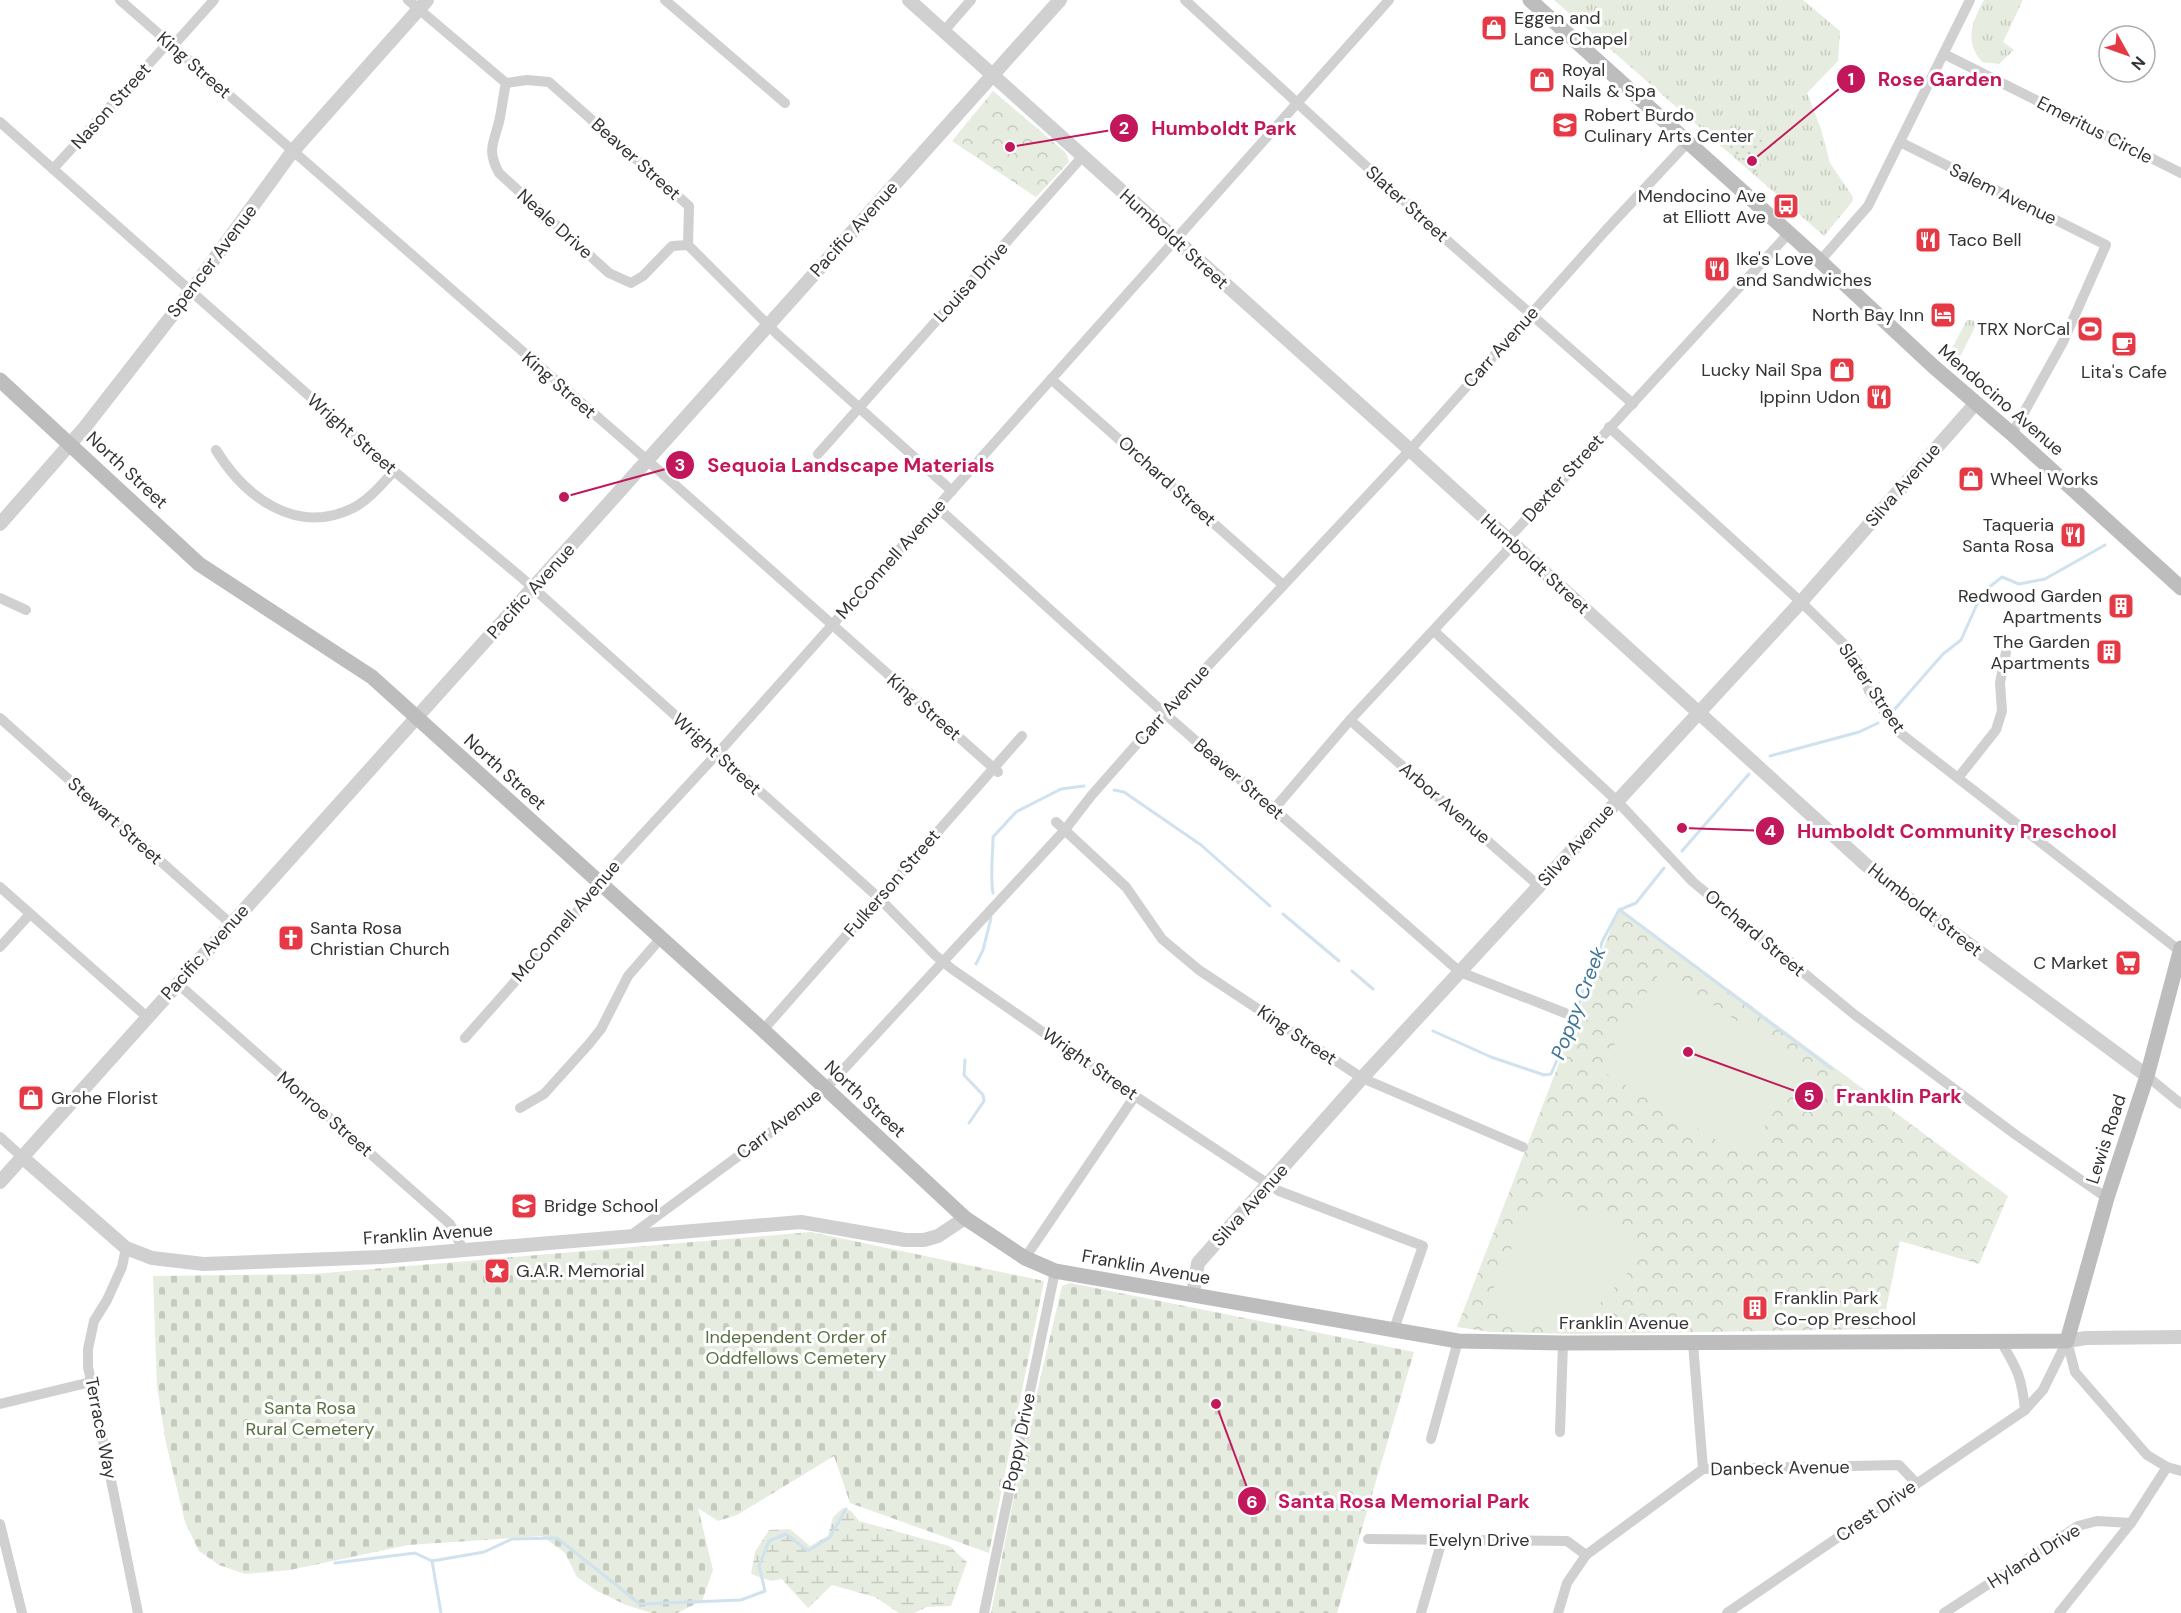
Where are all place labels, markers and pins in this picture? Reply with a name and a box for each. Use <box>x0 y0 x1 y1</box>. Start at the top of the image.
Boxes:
place label: Eggen and Lance Chapel <box>1514 6 1627 51</box>
shop icon: Eggen and Lance Chapel <box>1479 13 1509 43</box>
place label: Royal Nails & Spa <box>1562 58 1656 103</box>
callout: Rose Garden <box>1836 60 2014 98</box>
shop icon: Royal Nails & Spa <box>1527 65 1557 95</box>
place label: Robert Burdo Culinary Arts Center <box>1584 103 1754 148</box>
callout: Humboldt Park <box>1109 109 1309 147</box>
school or university icon: Robert Burdo Culinary Arts Center <box>1550 110 1580 140</box>
place label: Mendocino Ave at Elliott Ave <box>1638 184 1766 229</box>
bus stop icon: Mendocino Ave at Elliott Ave <box>1771 191 1801 221</box>
restaurant icon: Taco Bell <box>1913 225 1943 255</box>
place label: Taco Bell <box>1948 228 2021 252</box>
place label: Ike's Love and Sandwiches <box>1736 247 1872 292</box>
restaurant icon: Ike's Love and Sandwiches <box>1702 254 1732 284</box>
hotel icon: North Bay Inn <box>1928 300 1958 330</box>
place label: North Bay Inn <box>1812 303 1924 327</box>
sports icon: TRX NorCal <box>2075 314 2105 344</box>
place label: TRX NorCal <box>1977 317 2070 341</box>
cafe icon: Lita's Cafe <box>2109 329 2139 359</box>
shop icon: Lucky Nail Spa <box>1827 355 1857 385</box>
place label: Lucky Nail Spa <box>1701 358 1822 382</box>
place label: Lita's Cafe <box>2081 360 2167 384</box>
restaurant icon: Ippinn Udon <box>1864 382 1894 412</box>
place label: Ippinn Udon <box>1759 385 1860 409</box>
callout: Sequoia Landscape Materials <box>665 446 1007 484</box>
shop icon: Wheel Works <box>1956 464 1986 494</box>
place label: Wheel Works <box>1990 467 2098 491</box>
place label: Taqueria Santa Rosa <box>1962 513 2054 558</box>
restaurant icon: Taqueria Santa Rosa <box>2058 520 2088 550</box>
place label: Redwood Garden Apartments <box>1958 584 2102 629</box>
building icon: Redwood Garden Apartments <box>2106 591 2136 621</box>
place label: The Garden Apartments <box>1991 630 2090 675</box>
building icon: The Garden Apartments <box>2094 637 2124 667</box>
callout: Humboldt Community Preschool <box>1755 812 2129 850</box>
place label: Santa Rosa Christian Church <box>310 916 450 961</box>
church icon: Santa Rosa Christian Church <box>276 923 306 953</box>
supermarket icon: C Market <box>2113 948 2143 978</box>
place label: C Market <box>2033 951 2108 975</box>
callout: Franklin Park <box>1794 1077 1974 1115</box>
shop icon: Grohe Florist <box>16 1083 46 1113</box>
place label: Grohe Florist <box>51 1086 158 1110</box>
school or university icon: Bridge School <box>509 1191 539 1221</box>
place label: Bridge School <box>544 1194 658 1218</box>
place icon: G.A.R. Memorial <box>482 1256 512 1286</box>
place label: G.A.R. Memorial <box>516 1259 645 1283</box>
place label: Franklin Park Co-op Preschool <box>1774 1286 1916 1331</box>
building icon: Franklin Park Co-op Preschool <box>1740 1293 1770 1323</box>
callout: Santa Rosa Memorial Park <box>1237 1482 1542 1520</box>

